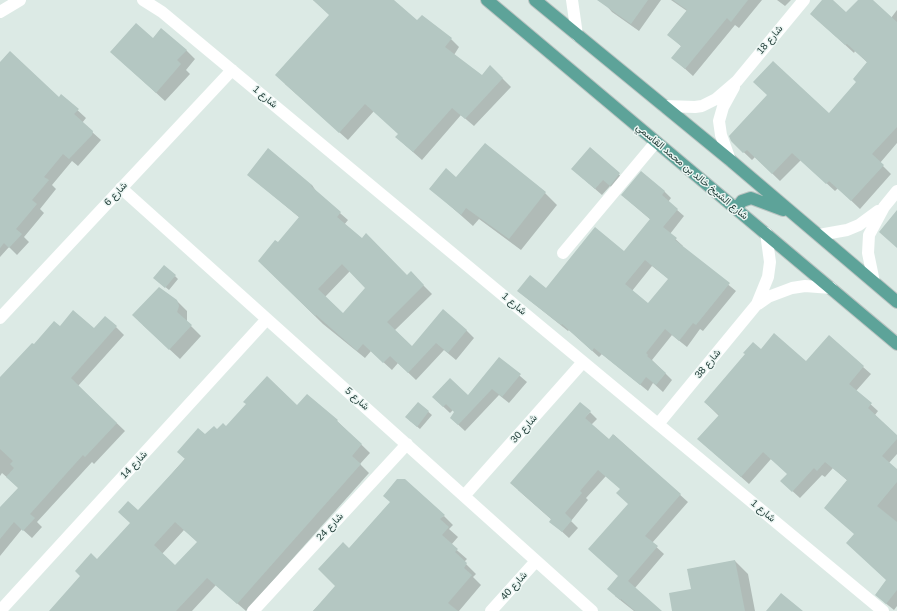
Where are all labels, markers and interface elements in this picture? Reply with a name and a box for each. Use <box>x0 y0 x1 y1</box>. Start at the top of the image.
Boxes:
street label: شارع 18 <box>754 23 786 57</box>
street label: شارع 1 <box>250 83 280 111</box>
street label: شارع الشيخ خالد بن محمد القاسمي <box>634 122 750 222</box>
street label: شارع 6 <box>102 180 130 208</box>
street label: شارع 1 <box>499 290 529 318</box>
street label: شارع 38 <box>692 347 724 381</box>
street label: شارع 5 <box>342 385 372 413</box>
street label: شارع 30 <box>508 412 540 446</box>
street label: شارع 14 <box>118 448 150 482</box>
street label: شارع 1 <box>748 497 778 525</box>
street label: شارع 24 <box>314 510 346 544</box>
street label: شارع 40 <box>498 569 530 603</box>

